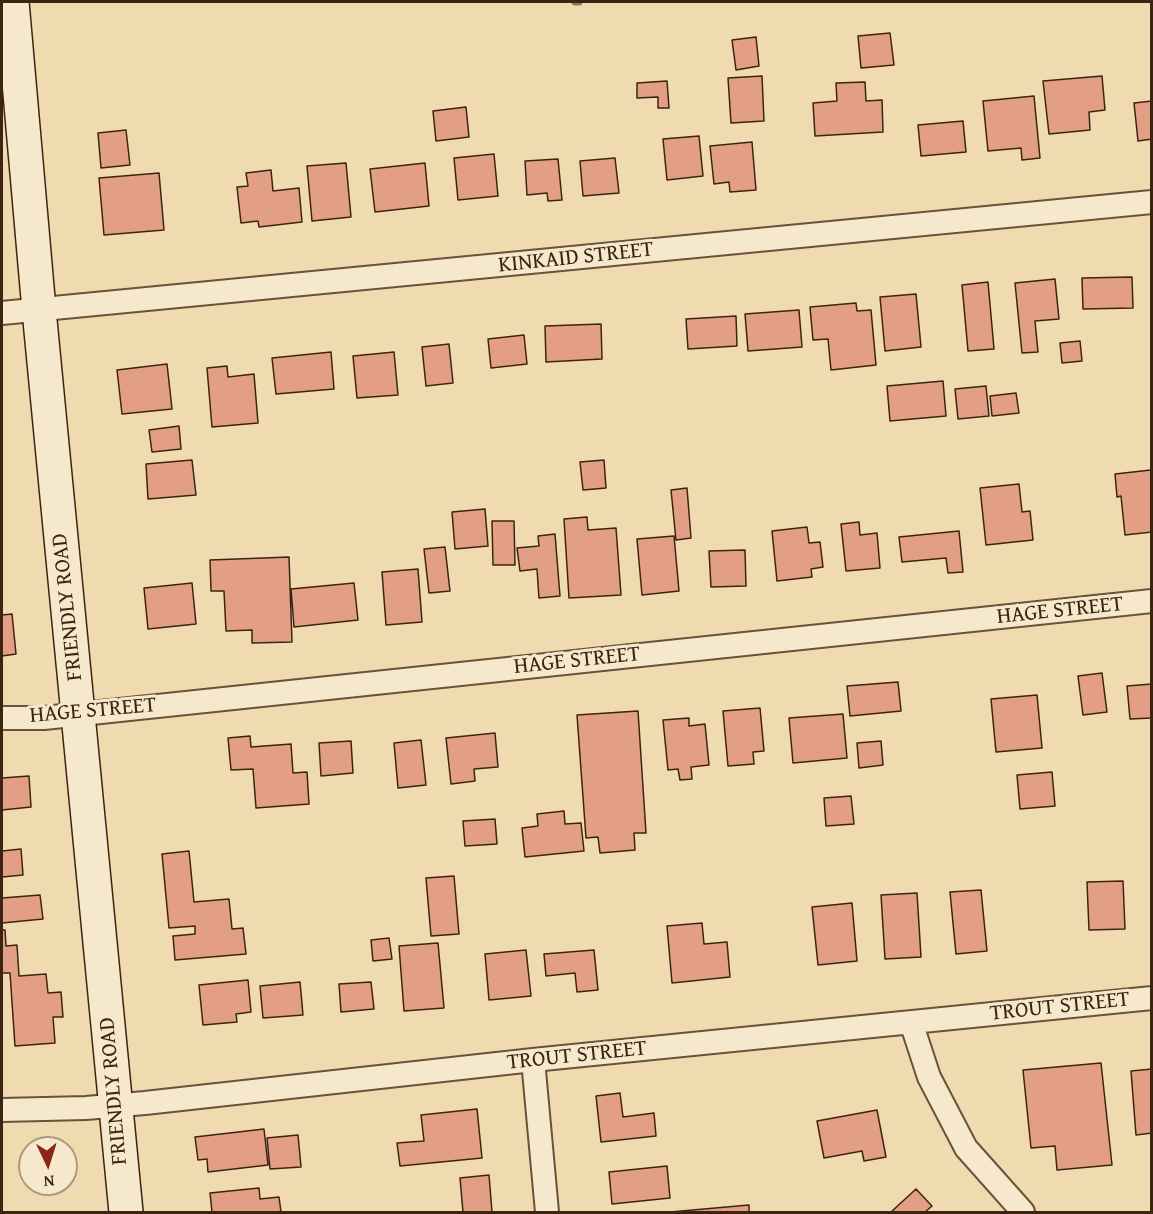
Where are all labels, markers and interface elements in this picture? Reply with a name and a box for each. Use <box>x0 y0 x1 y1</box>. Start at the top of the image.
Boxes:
street label: KINKAID STREET <box>497 237 655 279</box>
street label: FRIENDLY ROAD <box>47 532 89 682</box>
street label: HAGE STREET <box>996 591 1124 631</box>
street label: HAGE STREET <box>513 641 641 681</box>
street label: HAGE STREET <box>29 692 157 730</box>
street label: TROUT STREET <box>989 987 1131 1027</box>
street label: FRIENDLY ROAD <box>94 1016 134 1166</box>
street label: TROUT STREET <box>506 1036 648 1076</box>
north arrow <box>18 1136 78 1196</box>
text: N <box>43 1170 55 1194</box>

